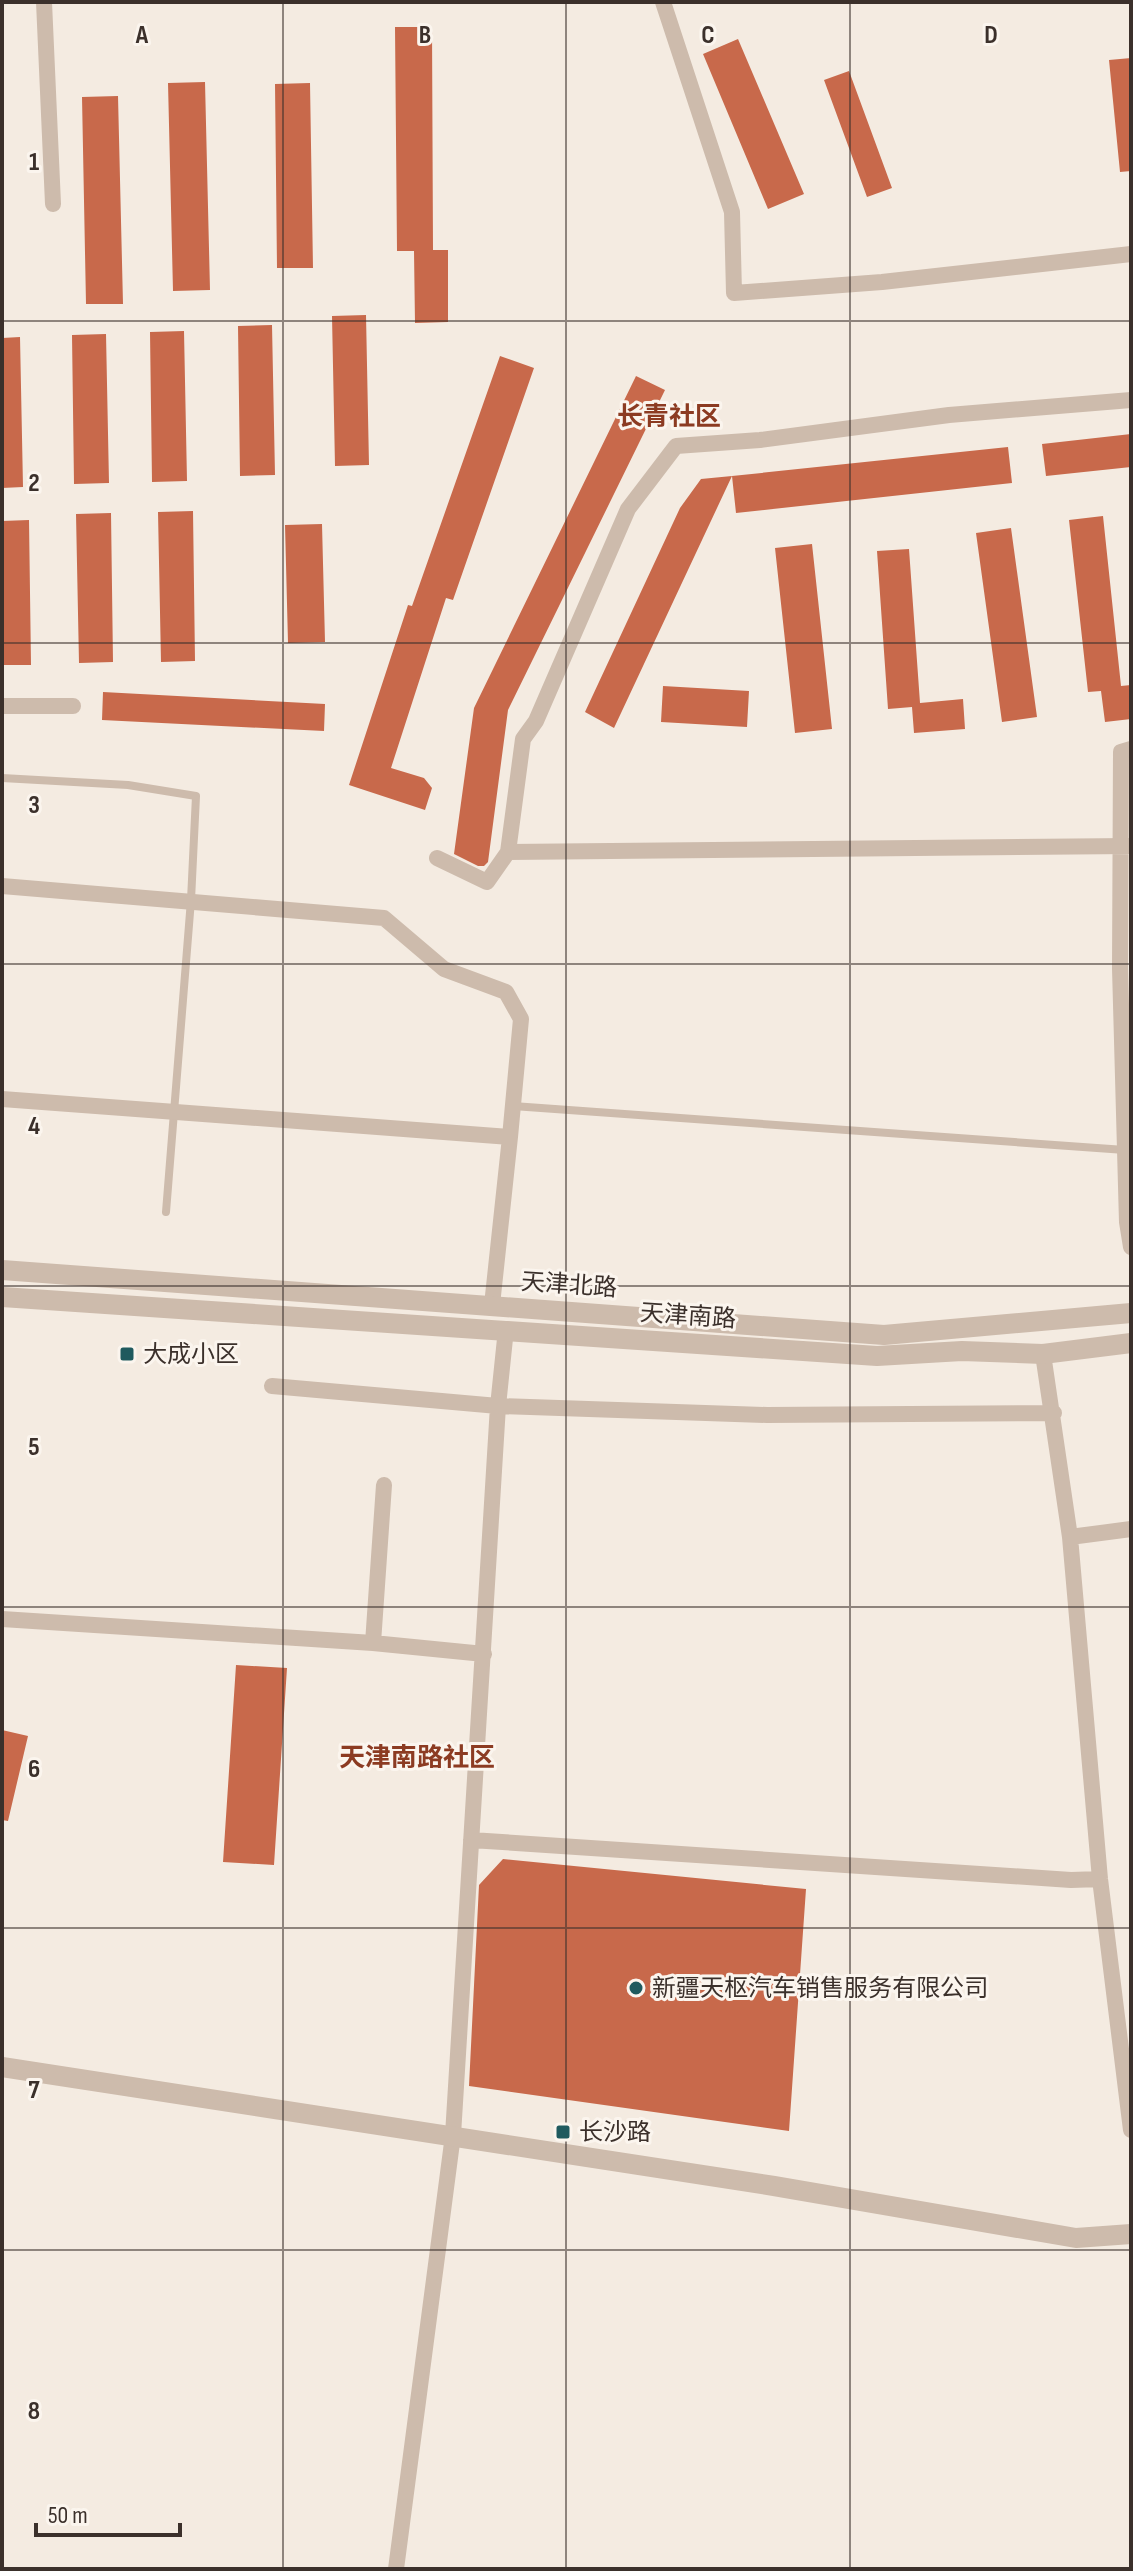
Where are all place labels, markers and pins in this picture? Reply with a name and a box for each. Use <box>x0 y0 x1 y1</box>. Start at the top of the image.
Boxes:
place label: 大成小区 <box>143 1340 239 1369</box>
marker: 大成小区 <box>118 1345 136 1363</box>
place label: 新疆天枢汽车销售服务有限公司 <box>652 1974 988 2003</box>
marker: 新疆天枢汽车销售服务有限公司 <box>627 1979 645 1997</box>
place label: 长沙路 <box>579 2118 651 2147</box>
marker: 长沙路 <box>554 2123 572 2141</box>

